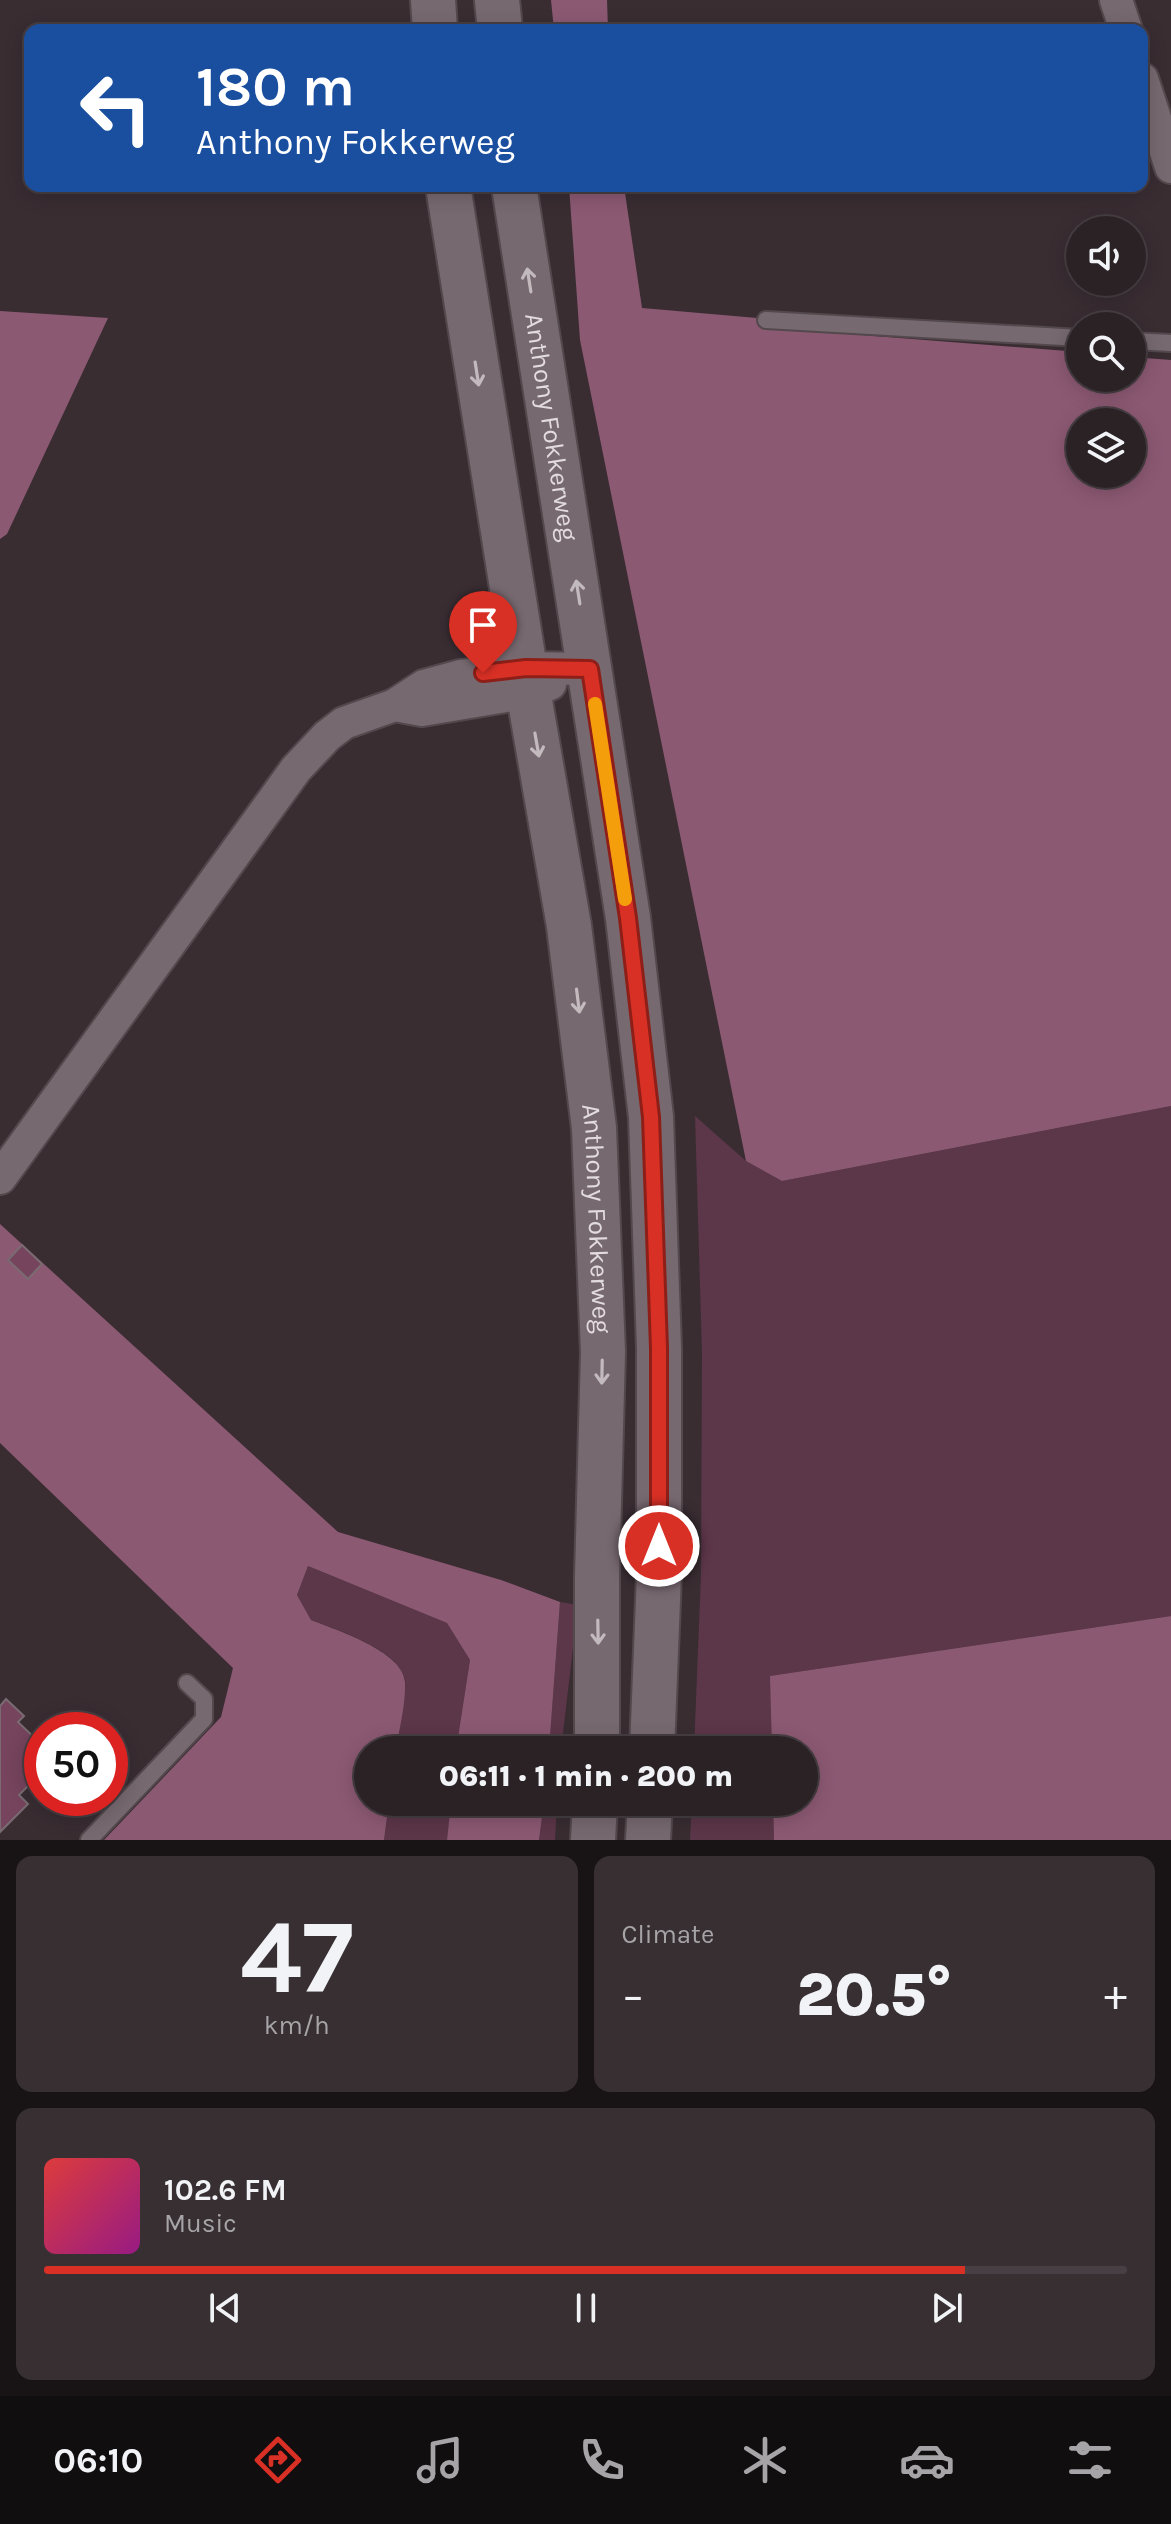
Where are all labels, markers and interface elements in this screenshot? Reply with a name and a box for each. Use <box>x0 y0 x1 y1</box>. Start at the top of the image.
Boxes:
text: 180 m <box>196 54 355 119</box>
icon: left <box>64 56 168 160</box>
text: Anthony Fokkerweg <box>196 121 515 163</box>
map controls <box>1066 216 1146 488</box>
button: sound <box>1066 216 1146 296</box>
one-way arrow <box>520 268 535 293</box>
street label: Anthony Fokkerweg <box>519 311 585 544</box>
button: search <box>1066 312 1146 392</box>
one-way arrow <box>471 360 486 386</box>
button: layers <box>1066 408 1146 488</box>
one-way arrow <box>570 580 585 605</box>
pin <box>449 591 517 673</box>
icon: arrive <box>461 603 505 647</box>
one-way arrow <box>531 731 546 757</box>
one-way arrow <box>571 988 586 1013</box>
street label: Anthony Fokkerweg <box>576 1102 618 1335</box>
one-way arrow <box>595 1358 610 1385</box>
position arrow <box>617 1504 701 1588</box>
one-way arrow <box>590 1618 606 1645</box>
speed limit sign: 50 <box>24 1712 128 1816</box>
text: 06:11 · 1 min · 200 m <box>439 1758 733 1794</box>
text: 47 <box>240 1897 354 2018</box>
text: Climate <box>622 1919 714 1950</box>
text: 20.5° <box>796 1960 952 2030</box>
text: − <box>622 1970 645 2021</box>
text: + <box>1104 1970 1127 2021</box>
text: km/h <box>264 2010 330 2041</box>
text: 102.6 FM <box>164 2172 287 2208</box>
text: Music <box>164 2208 237 2239</box>
icon: previous <box>203 2286 247 2330</box>
icon: pause <box>564 2286 608 2330</box>
icon: next <box>925 2286 969 2330</box>
icon: directions <box>250 2432 306 2488</box>
icon: music <box>412 2432 468 2488</box>
icon: phone <box>574 2432 630 2488</box>
icon: climate <box>737 2432 793 2488</box>
icon: car <box>899 2432 955 2488</box>
icon: filters <box>1062 2432 1118 2488</box>
text: 06:10 <box>53 2439 143 2481</box>

